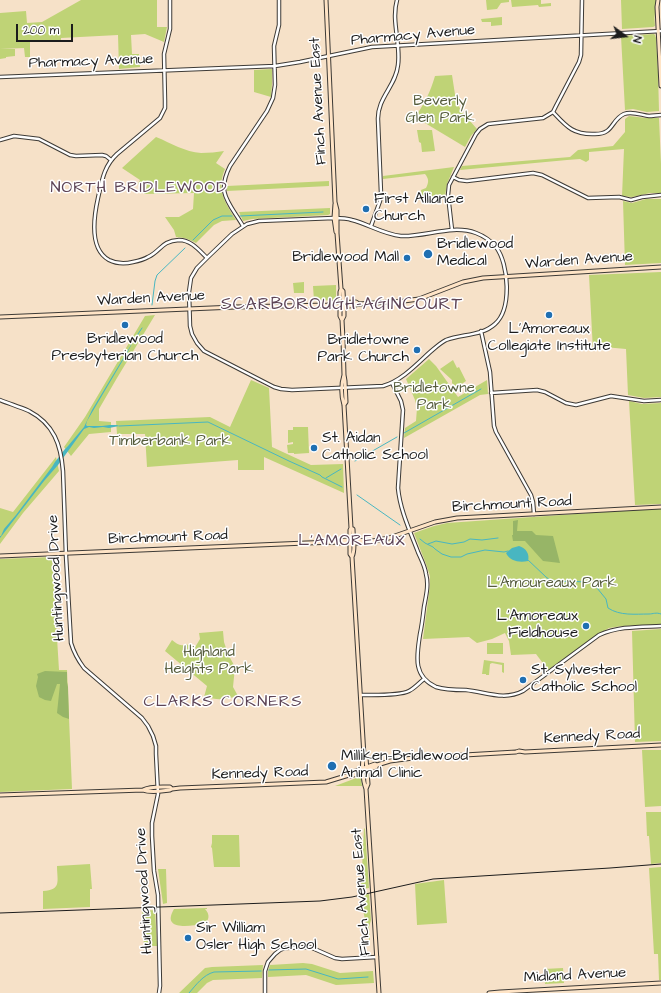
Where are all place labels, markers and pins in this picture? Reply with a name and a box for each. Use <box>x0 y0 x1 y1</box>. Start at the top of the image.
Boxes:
place label: First Alliance Church <box>374 191 464 226</box>
marker: First Alliance Church <box>361 204 371 214</box>
place label: Bridlewood Medical <box>437 236 513 271</box>
marker: Bridlewood Medical <box>422 248 434 260</box>
place label: Bridlewood Mall <box>292 249 399 267</box>
marker: Bridlewood Mall <box>402 253 412 263</box>
marker: L'Amoreaux Collegiate Institute <box>544 310 554 320</box>
marker: Bridlewood Presbyterian Church <box>120 320 130 330</box>
place label: L'Amoreaux Collegiate Institute <box>487 321 611 356</box>
place label: Bridlewood Presbyterian Church <box>52 331 198 366</box>
place label: Bridletowne Park Church <box>317 332 409 367</box>
marker: Bridletowne Park Church <box>412 345 422 355</box>
place label: St. Aidan Catholic School <box>322 430 428 465</box>
marker: St. Aidan Catholic School <box>309 443 319 453</box>
place label: L'Amoreaux Fieldhouse <box>497 608 578 643</box>
marker: L'Amoreaux Fieldhouse <box>581 621 591 631</box>
place label: St. Sylvester Catholic School <box>531 662 637 697</box>
marker: St. Sylvester Catholic School <box>518 675 528 685</box>
place label: Milliken-Bridlewood Animal Clinic <box>341 748 468 783</box>
marker: Milliken-Bridlewood Animal Clinic <box>326 760 338 772</box>
place label: Sir William Osler High School <box>196 920 317 955</box>
marker: Sir William Osler High School <box>183 933 193 943</box>

